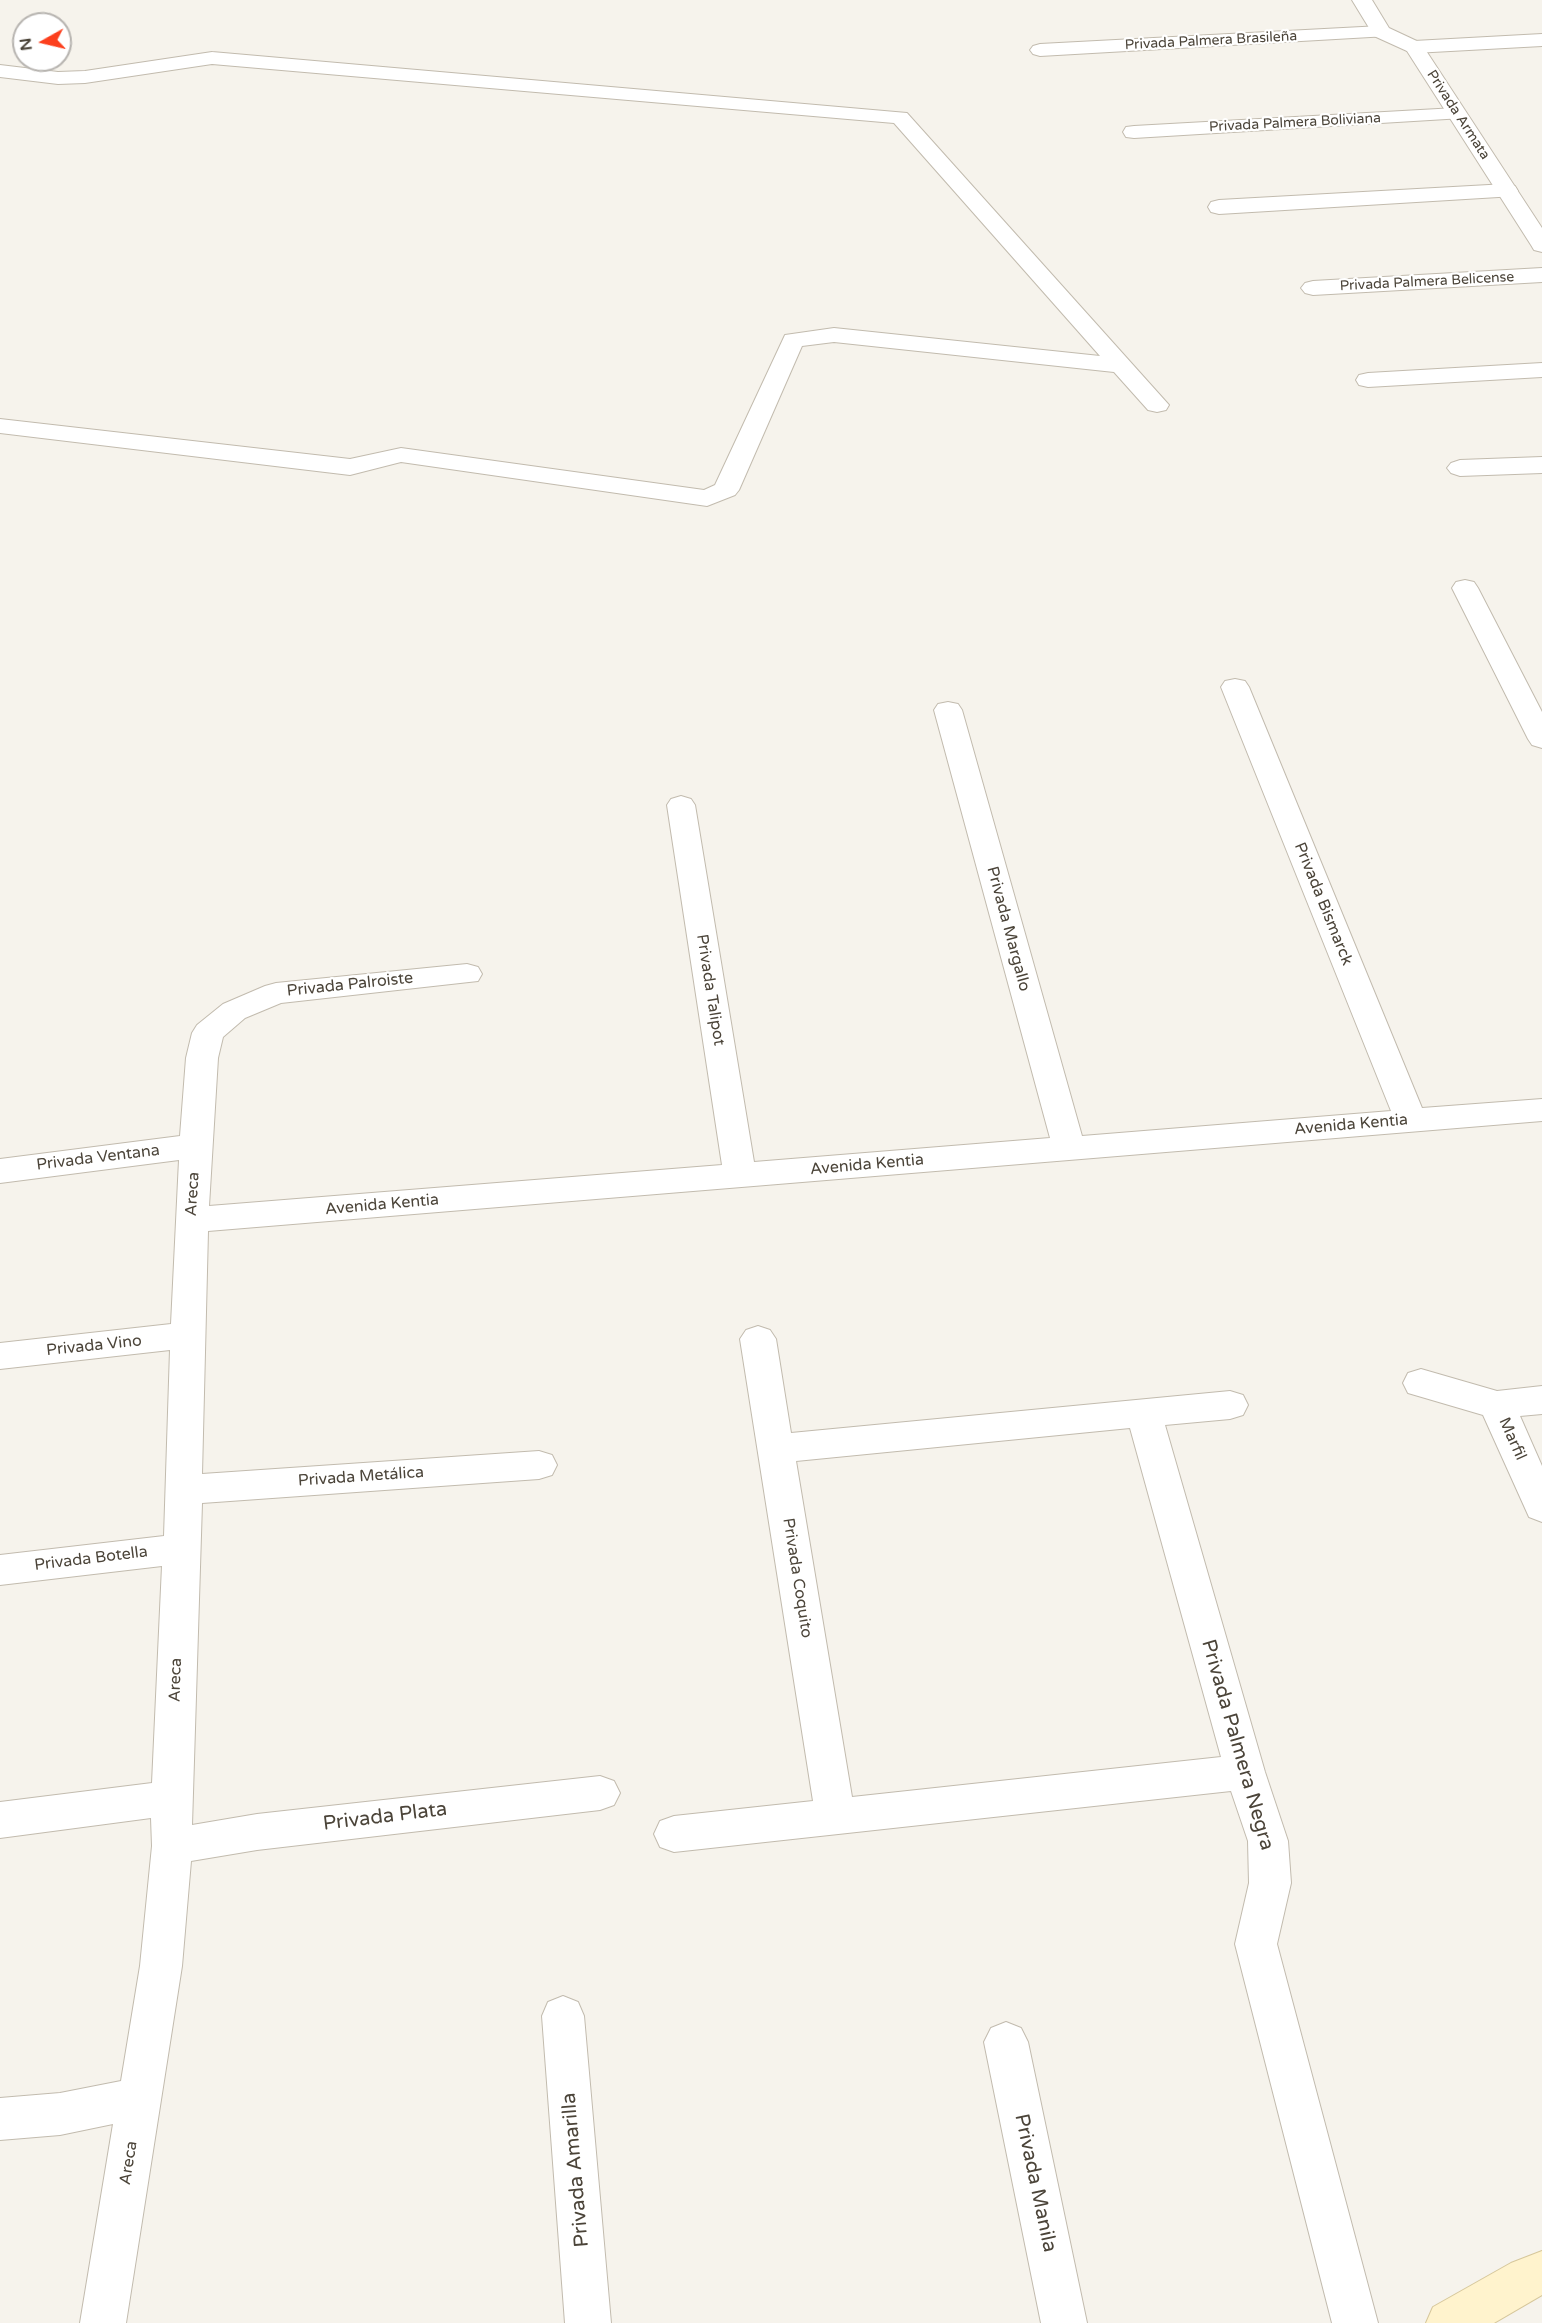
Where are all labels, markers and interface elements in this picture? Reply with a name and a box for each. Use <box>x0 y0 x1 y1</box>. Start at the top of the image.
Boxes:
north arrow <box>12 12 72 72</box>
street label: Privada Palmera Brasileña <box>1124 28 1298 54</box>
text: N <box>15 36 37 52</box>
street label: Privada Armata <box>1423 67 1493 163</box>
street label: Privada Palmera Boliviana <box>1209 110 1381 136</box>
street label: Privada Palmera Belicense <box>1339 269 1515 295</box>
street label: Privada Bismarck <box>1290 840 1356 968</box>
street label: Privada Margallo <box>982 864 1034 994</box>
street label: Privada Talipot <box>692 933 728 1047</box>
street label: Privada Palroiste <box>286 969 414 1001</box>
street label: Avenida Kentia <box>1293 1110 1409 1140</box>
street label: Privada Ventana <box>35 1141 161 1175</box>
street label: Avenida Kentia <box>809 1150 925 1180</box>
street label: Areca <box>182 1171 204 1217</box>
street label: Avenida Kentia <box>324 1190 440 1220</box>
street label: Privada Vino <box>45 1331 143 1361</box>
street label: Marfil <box>1494 1415 1530 1463</box>
street label: Privada Metálica <box>297 1463 425 1491</box>
street label: Privada Coquito <box>778 1516 816 1640</box>
street label: Privada Botella <box>33 1543 149 1575</box>
street label: Privada Palmera Negra <box>1195 1637 1279 1853</box>
street label: Areca <box>166 1658 186 1702</box>
street label: Privada Plata <box>322 1797 448 1837</box>
street label: Privada Amarilla <box>557 2092 595 2248</box>
street label: Privada Manila <box>1009 2112 1061 2254</box>
street label: Areca <box>116 2140 142 2186</box>

